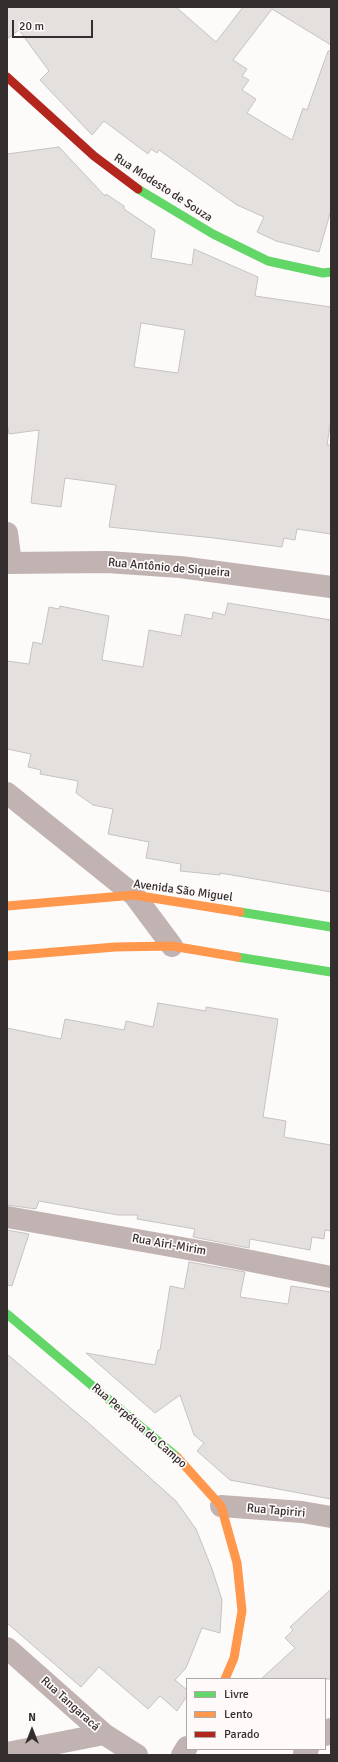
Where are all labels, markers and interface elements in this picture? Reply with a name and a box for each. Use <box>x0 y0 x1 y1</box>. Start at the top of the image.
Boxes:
scale bar <box>14 12 95 38</box>
text: 20 m <box>19 19 44 34</box>
street label: Rua Modesto de Souza <box>111 151 215 225</box>
street label: Rua Antônio de Siqueira <box>107 555 231 581</box>
street label: Avenida São Miguel <box>132 877 234 905</box>
street label: Rua Airi-Mirim <box>131 1231 207 1259</box>
street label: Rua Perpétua do Campo <box>88 1381 190 1471</box>
street label: Rua Tapiriri <box>246 1501 306 1521</box>
street label: Rua Tangaracá <box>38 1674 102 1734</box>
legend <box>186 1678 326 1750</box>
text: Livre <box>224 1687 249 1702</box>
text: Lento <box>224 1707 253 1722</box>
north arrow <box>12 1710 52 1750</box>
text: N <box>28 1711 36 1724</box>
text: Parado <box>224 1727 260 1742</box>

